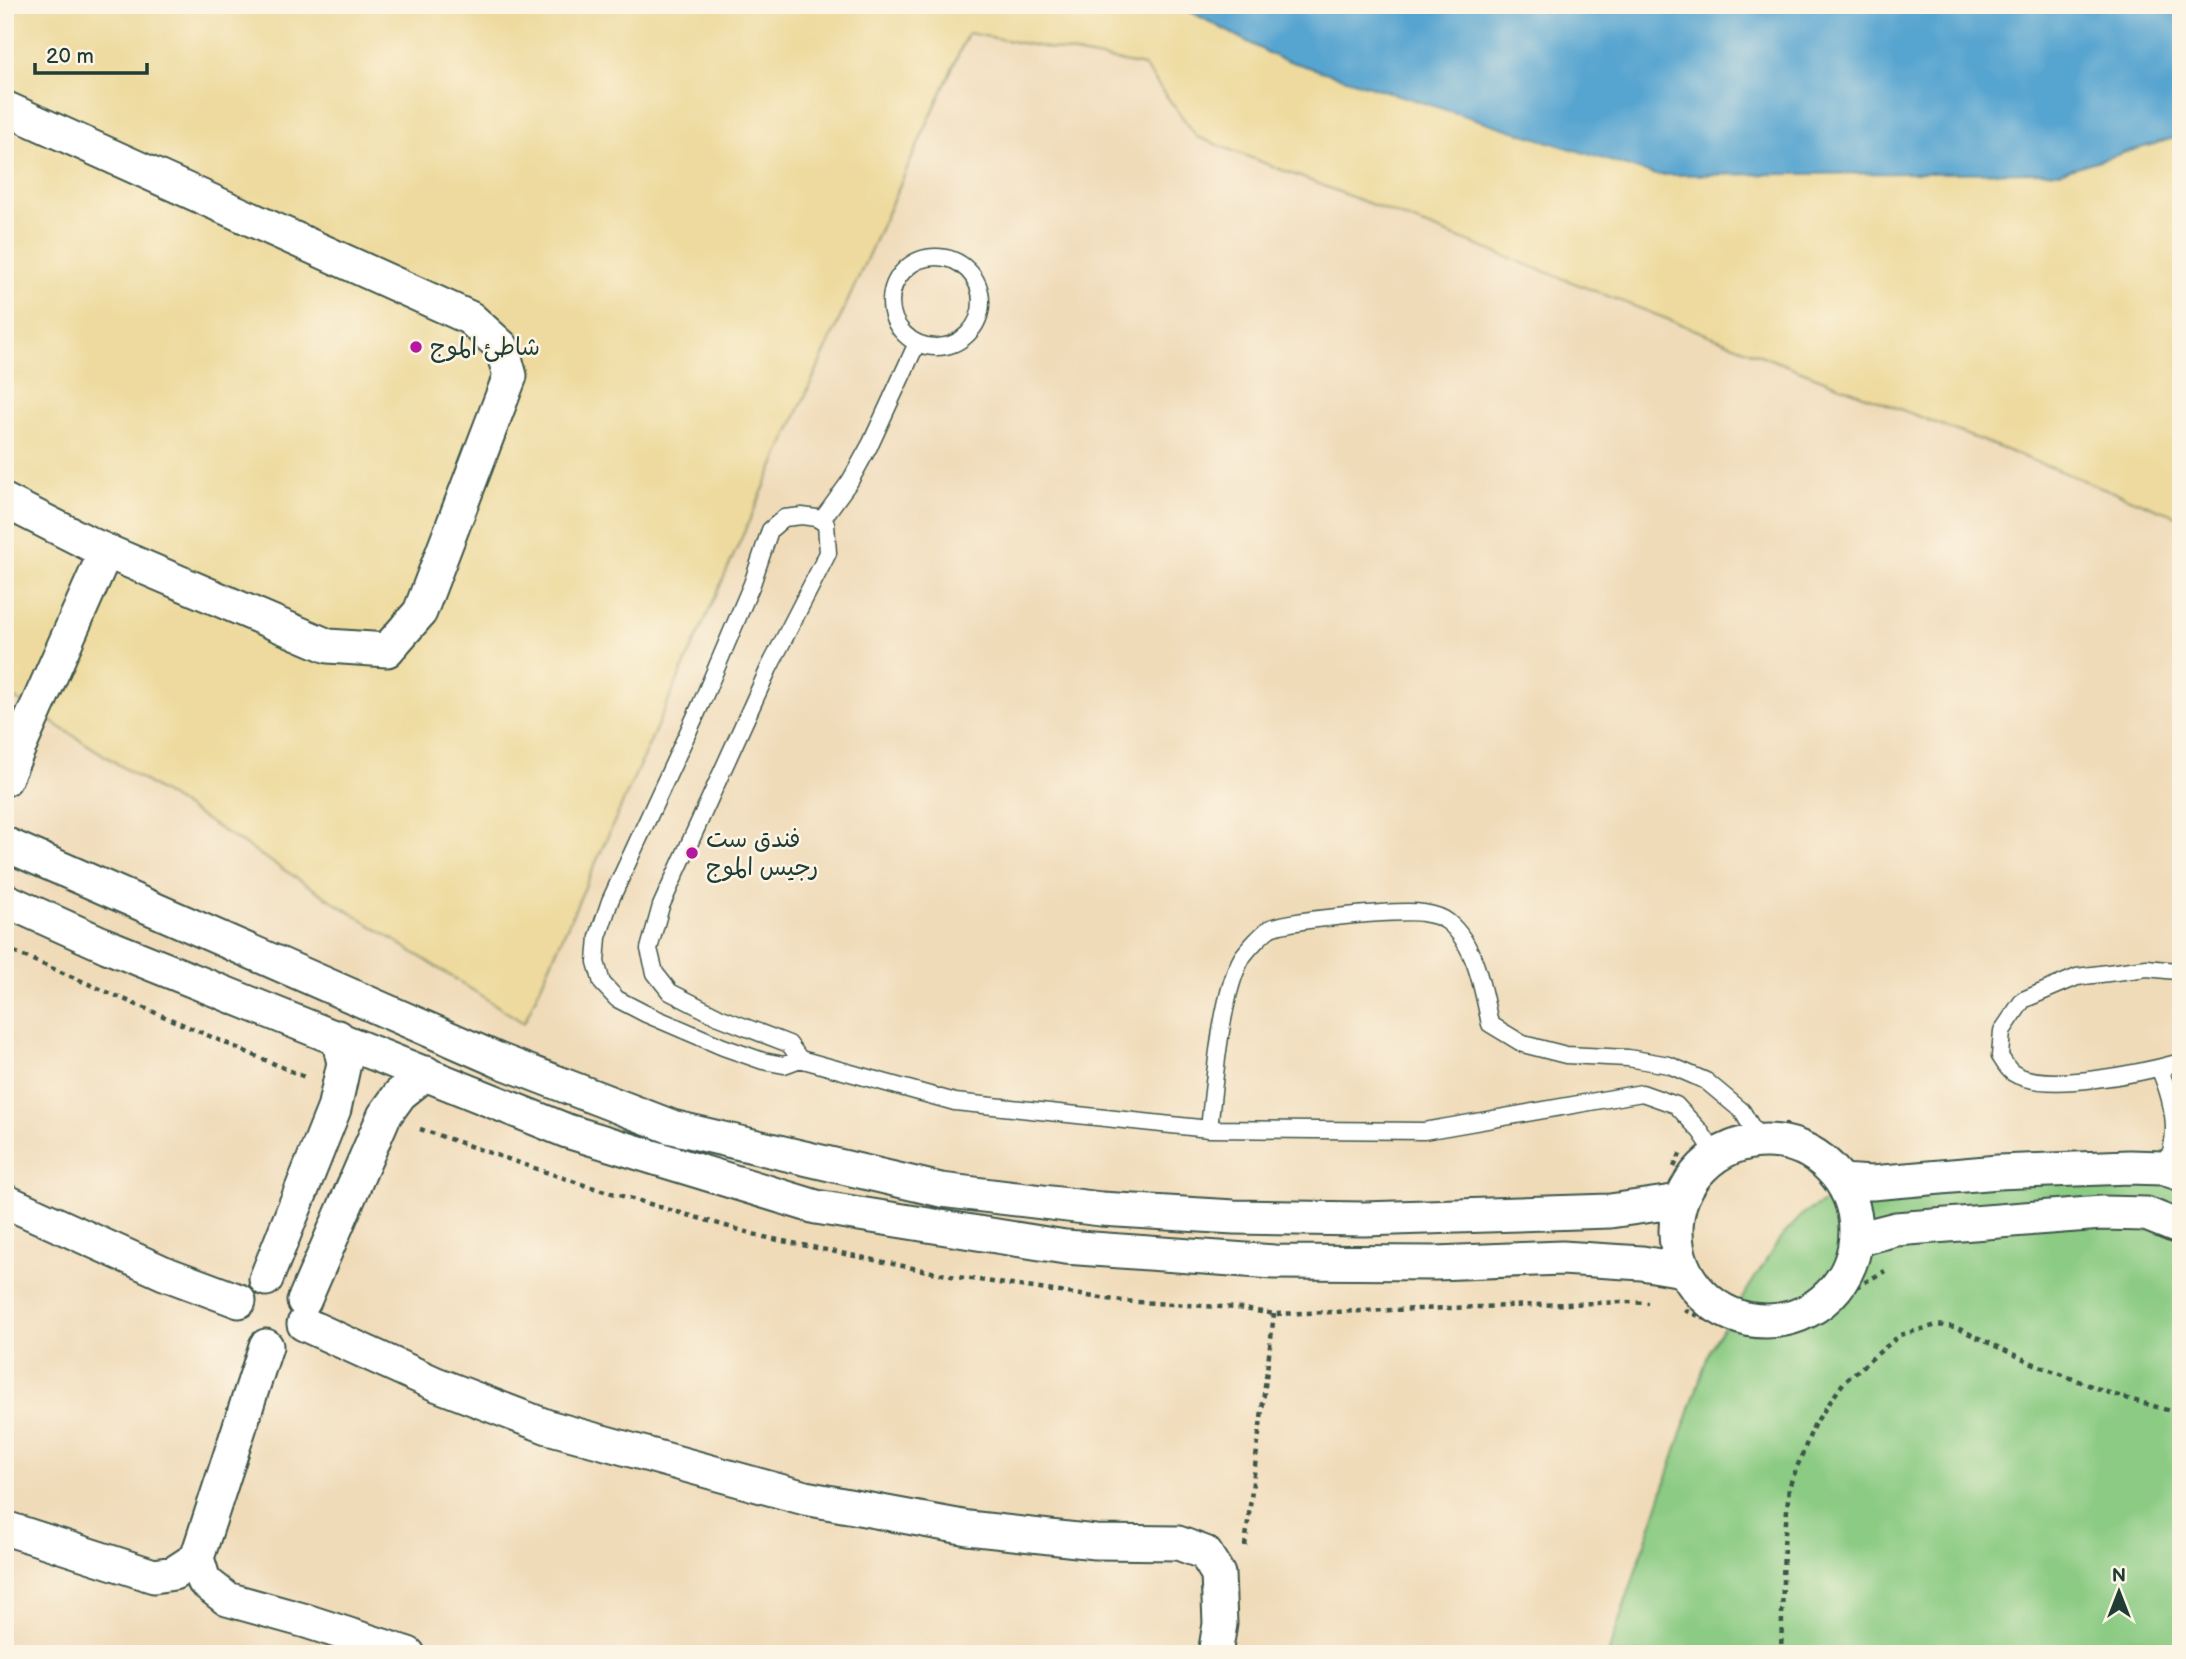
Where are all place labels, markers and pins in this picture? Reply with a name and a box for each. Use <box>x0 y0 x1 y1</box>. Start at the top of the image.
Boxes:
place label: شاطئ الموج <box>430 333 540 363</box>
marker: شاطئ الموج <box>408 339 424 355</box>
place label: فندق ست رجيس الموج <box>706 825 819 883</box>
marker: فندق ست رجيس الموج <box>684 845 700 861</box>

